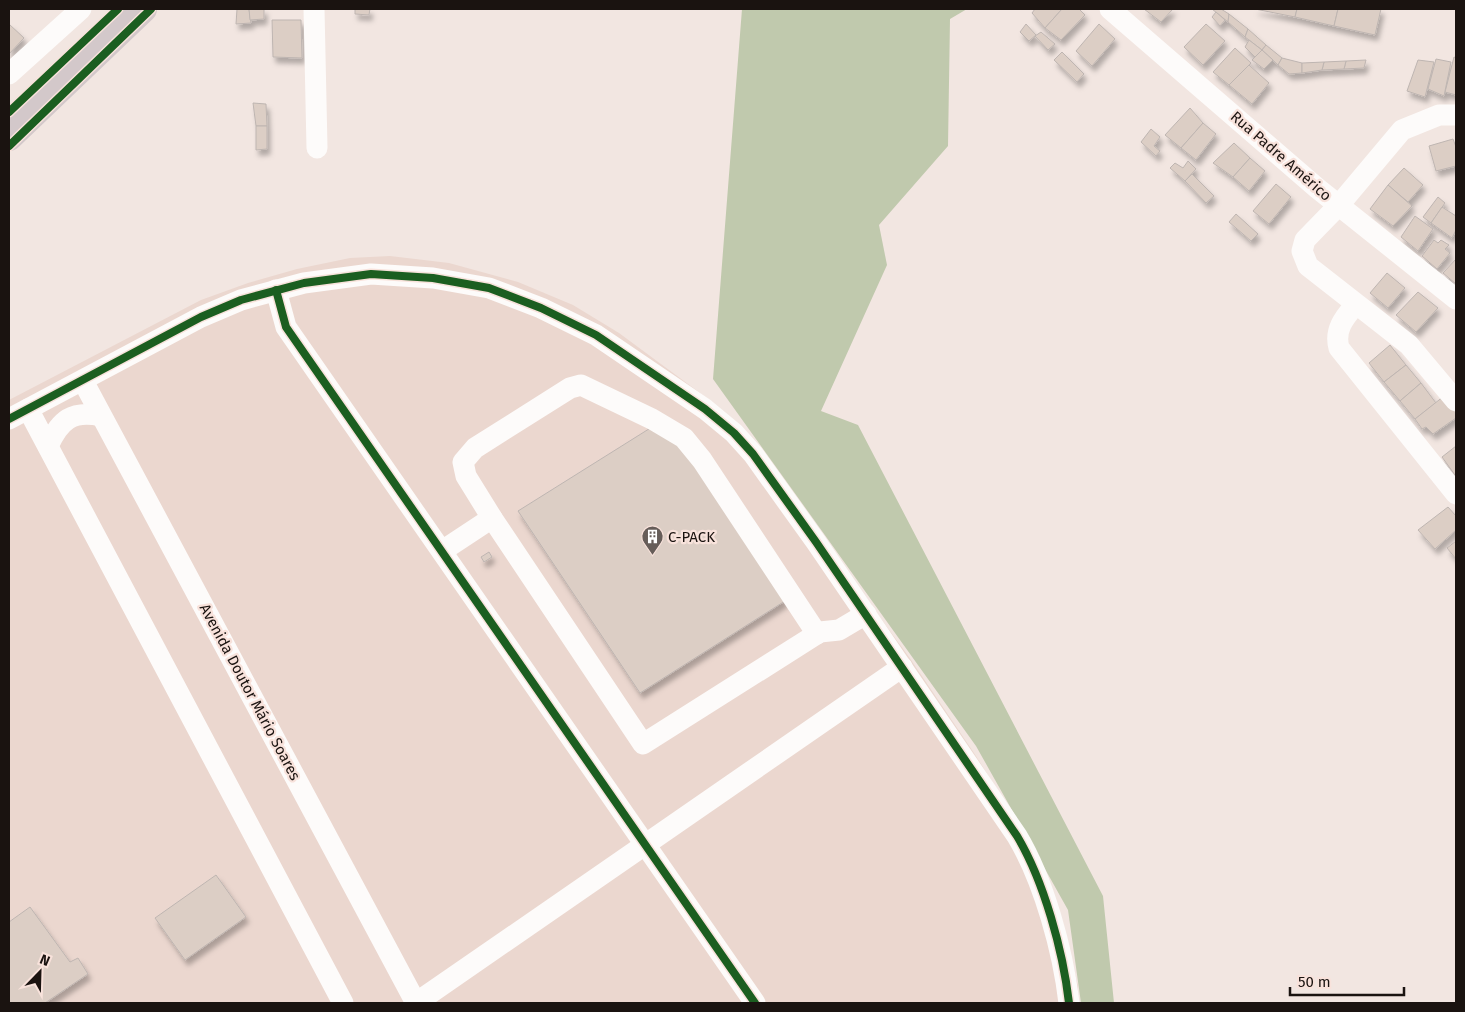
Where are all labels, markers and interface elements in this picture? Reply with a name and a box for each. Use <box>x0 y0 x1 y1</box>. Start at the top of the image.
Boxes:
street label: Rua Padre Américo <box>1227 107 1335 205</box>
building icon: C-PACK <box>640 525 664 556</box>
place label: C-PACK <box>668 528 715 546</box>
street label: Avenida Doutor Mário Soares <box>196 601 304 783</box>
north arrow <box>15 947 65 997</box>
text: N <box>37 951 52 970</box>
scale bar <box>1290 964 1404 996</box>
text: 50 m <box>1298 973 1331 991</box>

